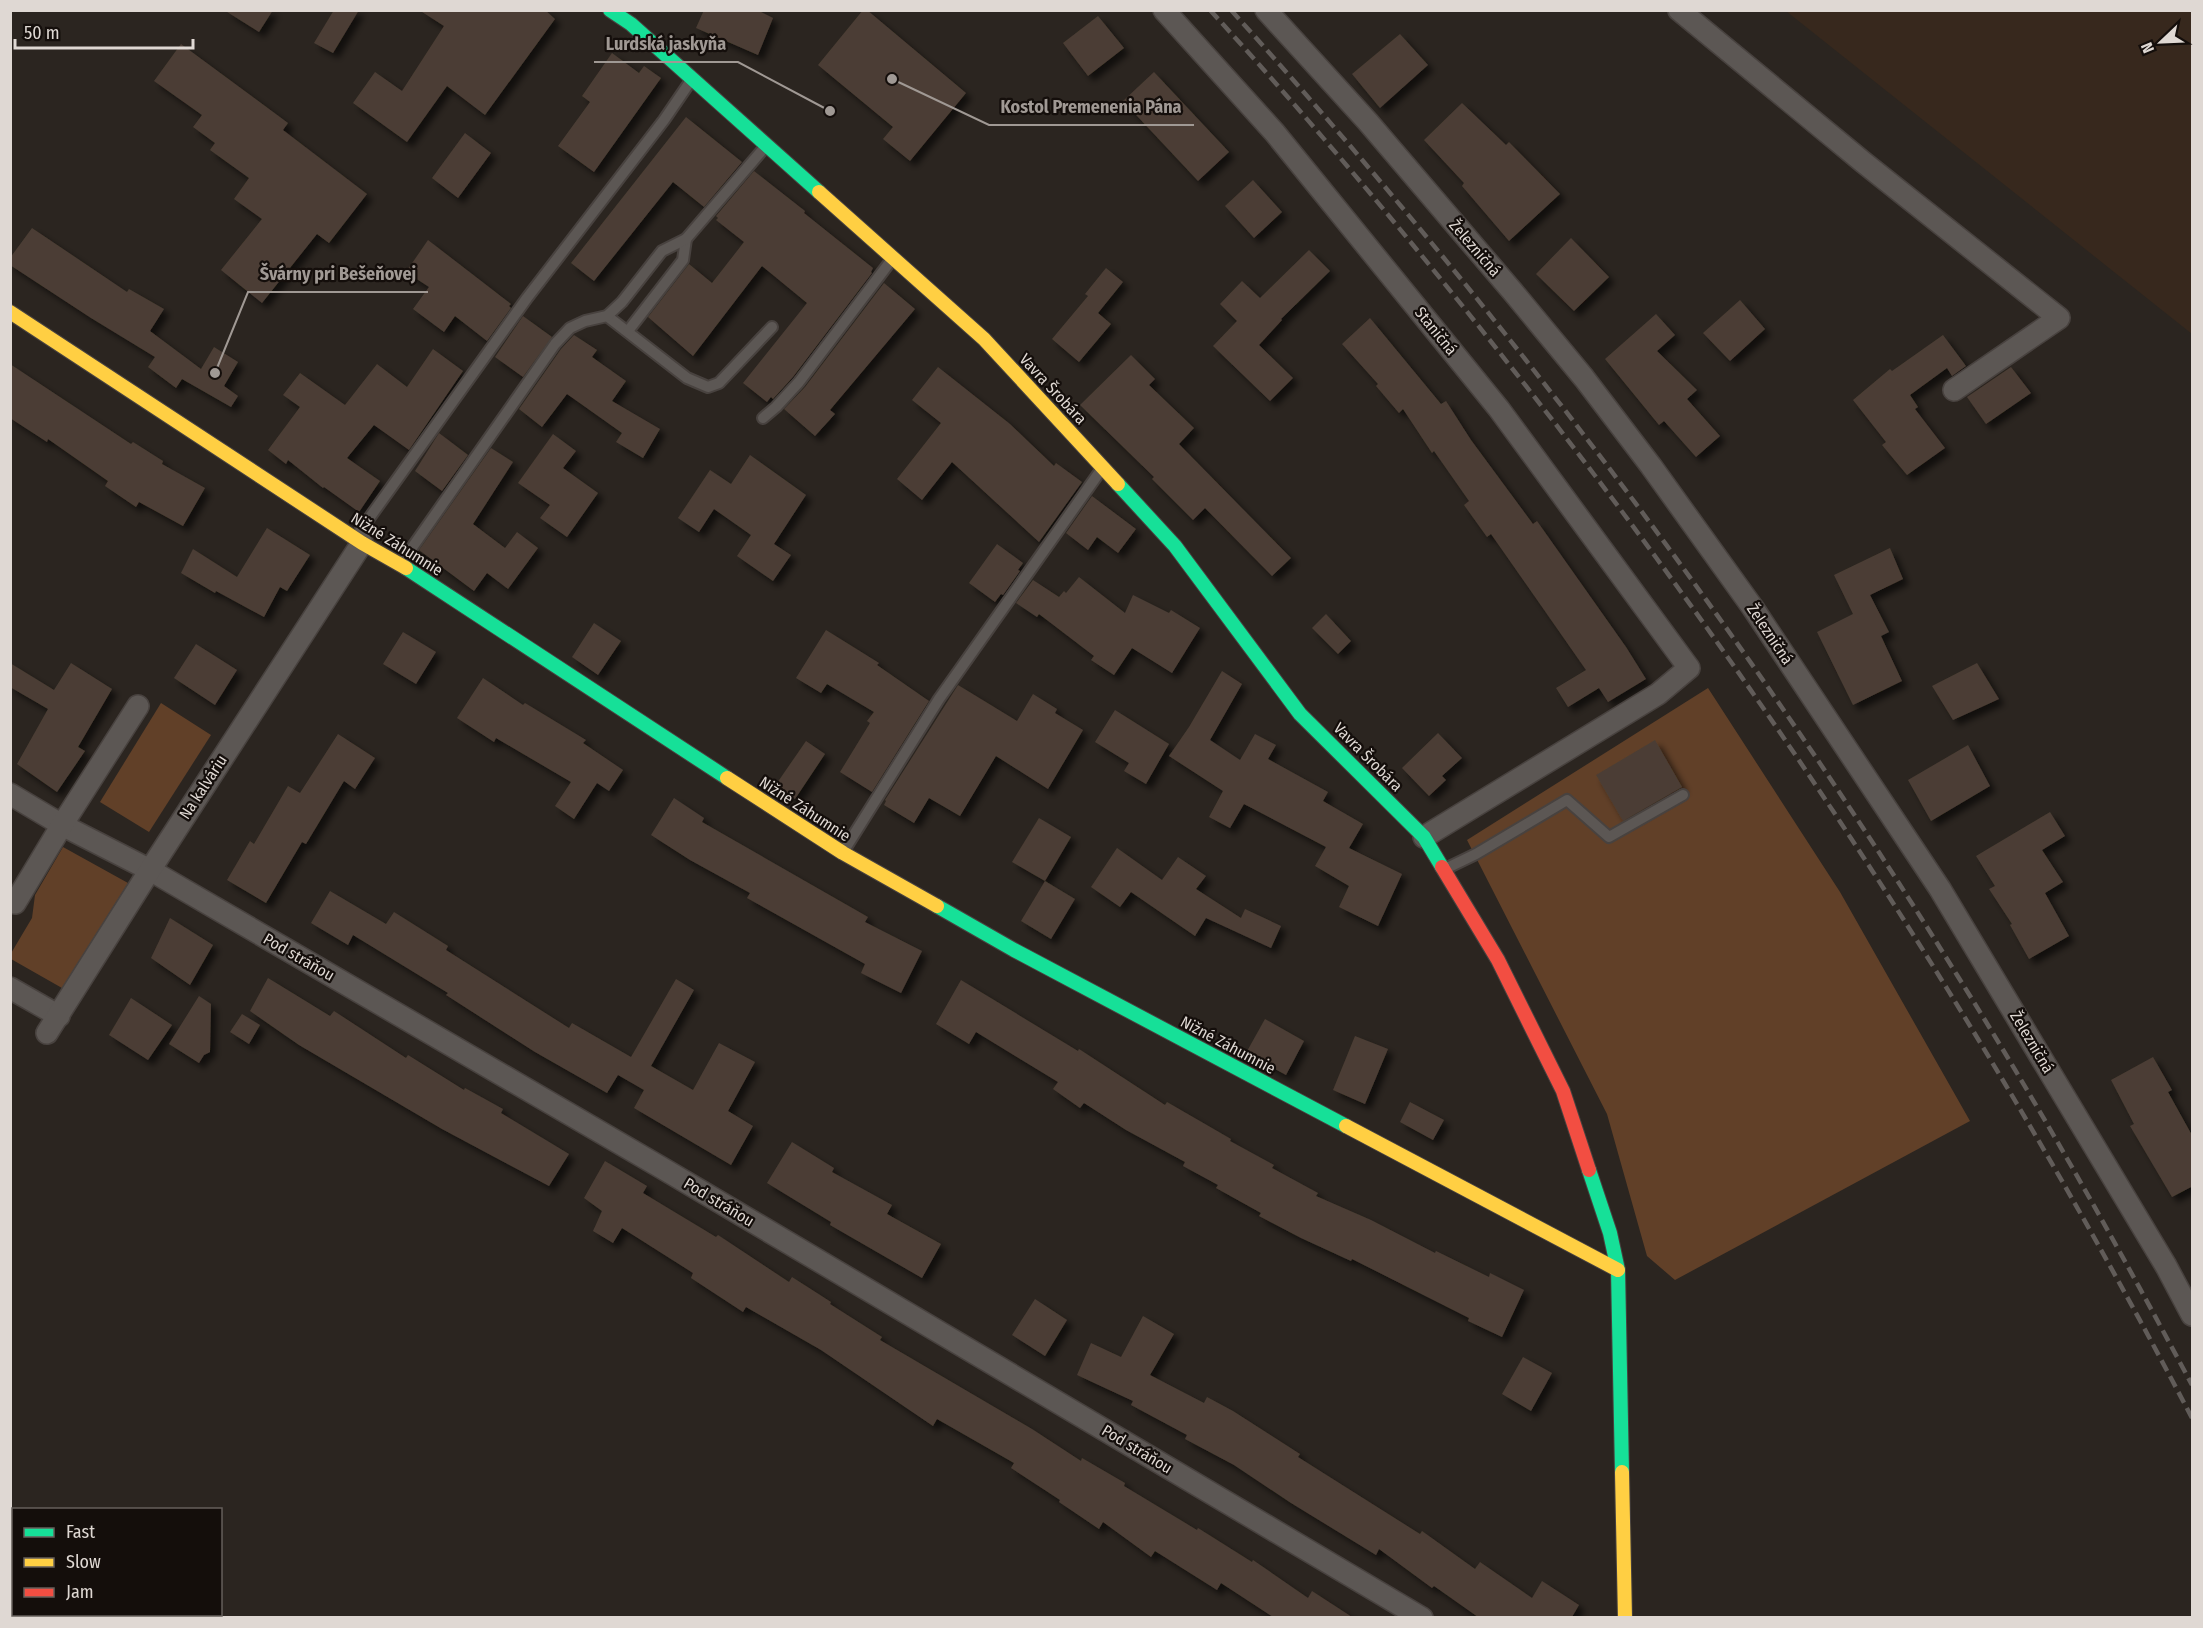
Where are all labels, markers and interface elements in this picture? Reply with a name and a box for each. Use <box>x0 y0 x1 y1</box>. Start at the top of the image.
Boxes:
scale bar <box>15 12 194 50</box>
north arrow <box>2131 12 2191 72</box>
text: 50 m <box>24 22 60 44</box>
callout: Lurdská jaskyňa <box>594 26 738 62</box>
text: Lurdská jaskyňa <box>606 33 726 55</box>
text: N <box>2137 40 2158 56</box>
callout: Kostol Premenenia Pána <box>989 89 1194 125</box>
text: Kostol Premenenia Pána <box>1000 96 1182 118</box>
street label: Železničná <box>1445 215 1506 280</box>
callout: Švárny pri Bešeňovej <box>248 256 428 292</box>
text: Švárny pri Bešeňovej <box>260 262 416 285</box>
street label: Staničná <box>1411 303 1461 359</box>
street label: Vavra Šrobára <box>1016 349 1091 428</box>
street label: Nižné Záhumnie <box>348 508 447 580</box>
street label: Železničná <box>1743 600 1798 668</box>
street label: Vavra Šrobára <box>1330 718 1407 795</box>
street label: Na kalváriu <box>175 751 231 823</box>
street label: Nižné Záhumnie <box>756 772 854 846</box>
street label: Pod stráňou <box>260 929 338 985</box>
street label: Železničná <box>2006 1007 2059 1077</box>
street label: Nižné Záhumnie <box>1177 1012 1279 1078</box>
street label: Pod stráňou <box>680 1174 758 1230</box>
street label: Pod stráňou <box>1098 1421 1176 1477</box>
legend <box>12 1508 222 1616</box>
text: Fast <box>66 1521 95 1543</box>
text: Slow <box>66 1551 101 1573</box>
text: Jam <box>66 1581 94 1603</box>

